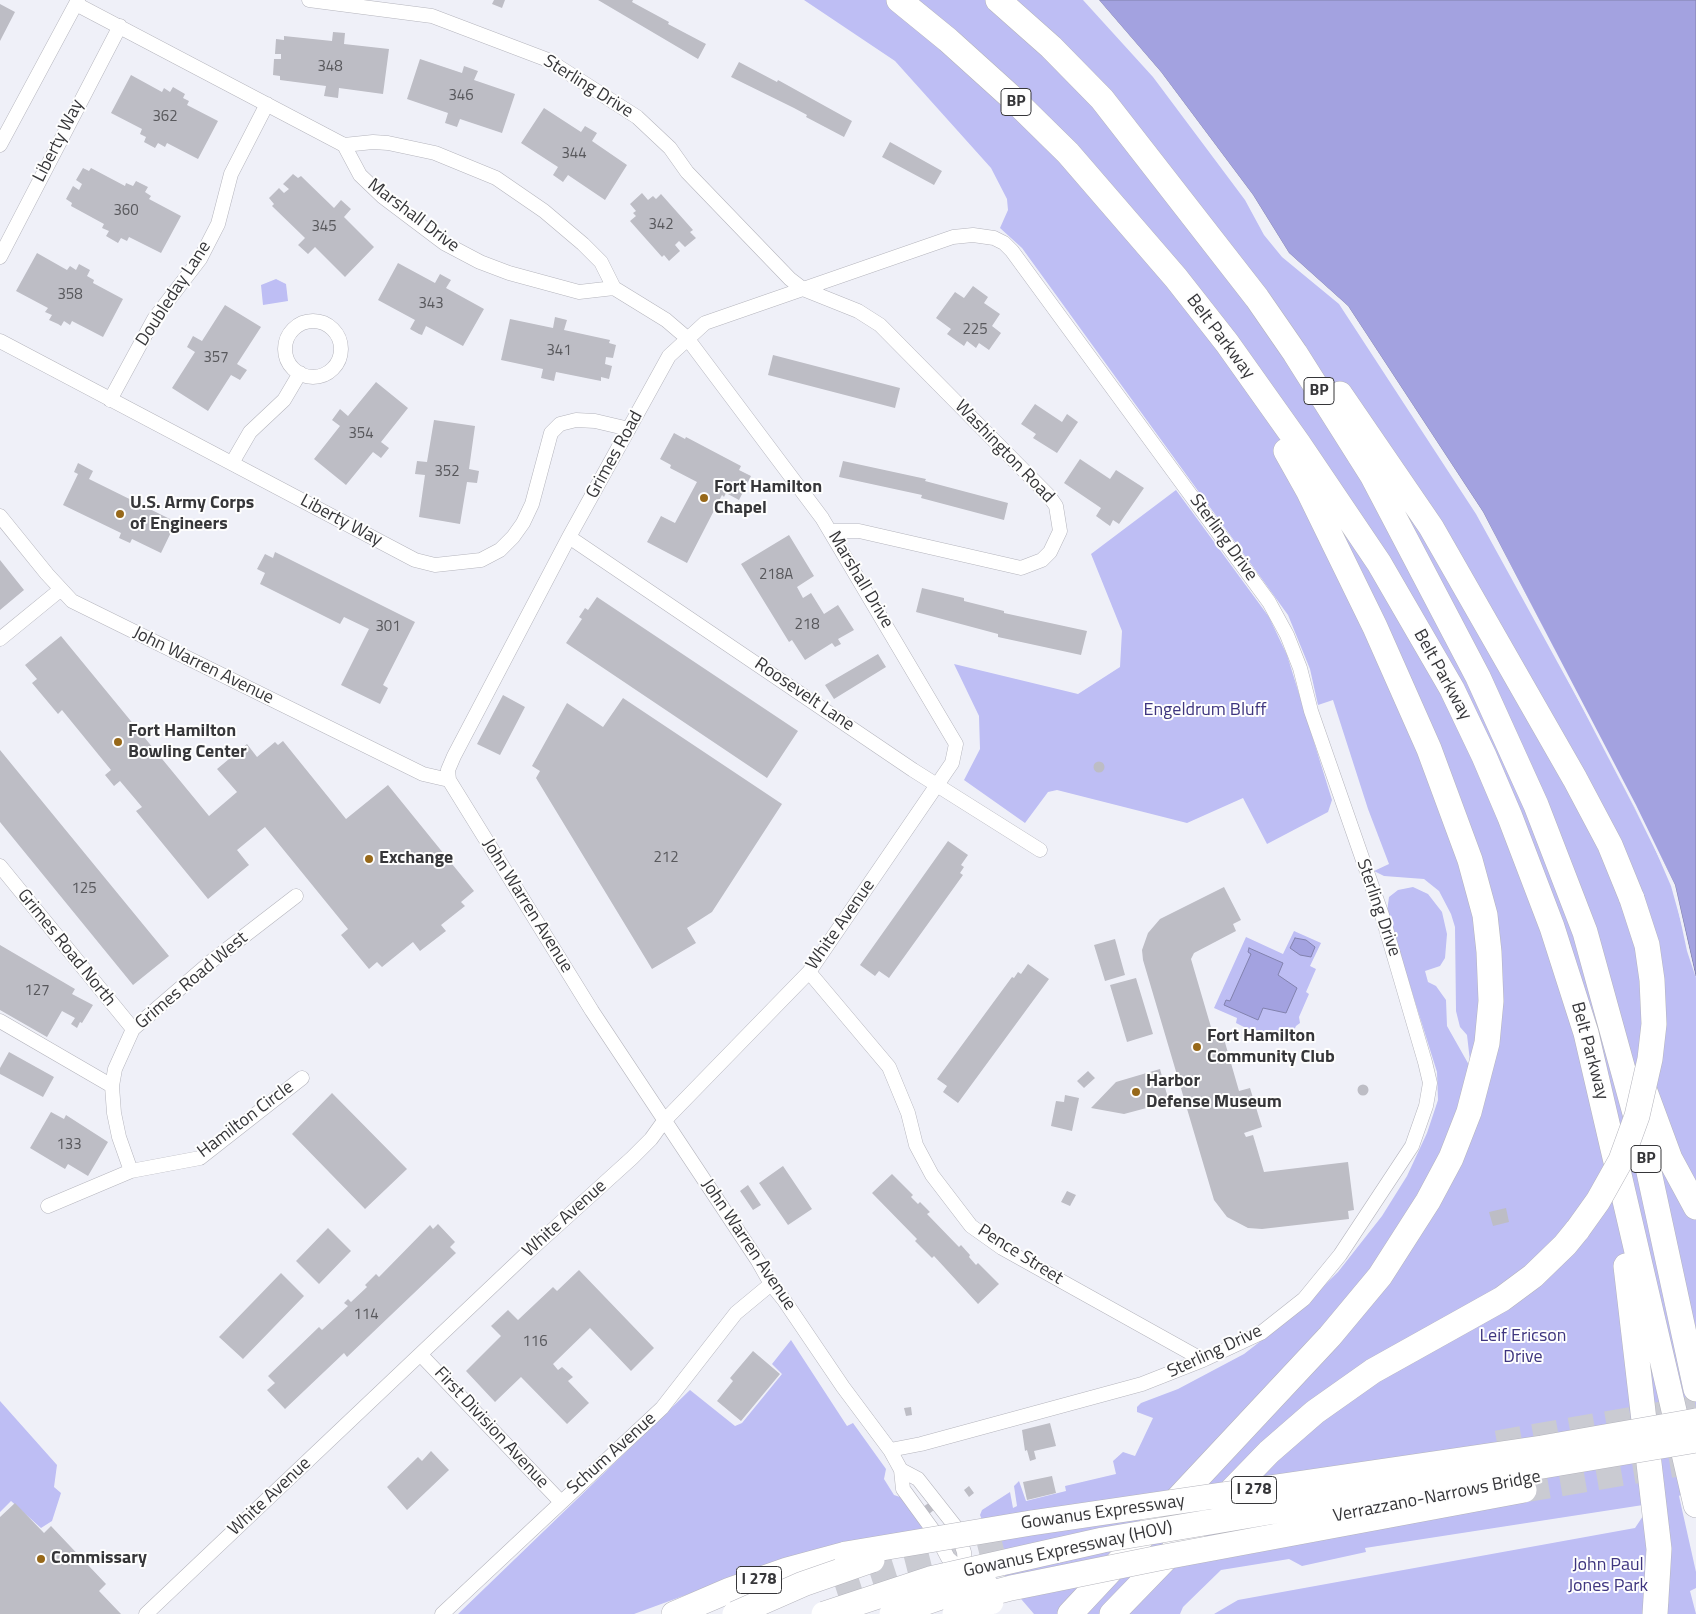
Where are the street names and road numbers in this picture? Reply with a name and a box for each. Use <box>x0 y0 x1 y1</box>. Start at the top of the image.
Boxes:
street label: Sterling Drive <box>539 51 637 123</box>
road number: BP <box>1001 88 1031 115</box>
street label: Liberty Way <box>29 96 89 186</box>
street label: Marshall Drive <box>363 175 463 257</box>
street label: Doubleday Lane <box>132 237 216 351</box>
street label: Belt Parkway <box>1181 290 1259 384</box>
road number: BP <box>1304 378 1334 404</box>
street label: Washington Road <box>950 396 1058 508</box>
street label: Grimes Road <box>582 407 648 503</box>
street label: Liberty Way <box>296 490 386 552</box>
street label: Sterling Drive <box>1184 491 1262 585</box>
street label: Marshall Drive <box>823 528 897 632</box>
street label: John Warren Avenue <box>129 623 277 709</box>
street label: Belt Parkway <box>1408 626 1476 724</box>
street label: Roosevelt Lane <box>750 654 858 736</box>
street label: John Warren Avenue <box>477 835 577 977</box>
street label: Sterling Drive <box>1351 856 1405 960</box>
street label: White Avenue <box>802 876 880 974</box>
street label: Grimes Road North <box>12 885 120 1011</box>
street label: Grimes Road West <box>131 928 253 1034</box>
street label: Belt Parkway <box>1566 1000 1612 1102</box>
street label: Hamilton Circle <box>194 1077 298 1163</box>
road number: BP <box>1631 1146 1661 1172</box>
street label: John Warren Avenue <box>696 1175 800 1315</box>
street label: White Avenue <box>519 1176 611 1262</box>
street label: Pence Street <box>973 1220 1067 1290</box>
street label: Sterling Drive <box>1164 1321 1266 1383</box>
street label: First Division Avenue <box>429 1363 553 1493</box>
street label: Schum Avenue <box>563 1408 661 1500</box>
street label: White Avenue <box>224 1453 316 1541</box>
street label: Verrazzano-Narrows Bridge <box>1331 1466 1543 1528</box>
road number: I 278 <box>1232 1476 1276 1504</box>
street label: Gowanus Expressway <box>1020 1491 1186 1535</box>
street label: Gowanus Expressway (HOV) <box>962 1517 1174 1583</box>
road number: I 278 <box>736 1566 782 1594</box>

